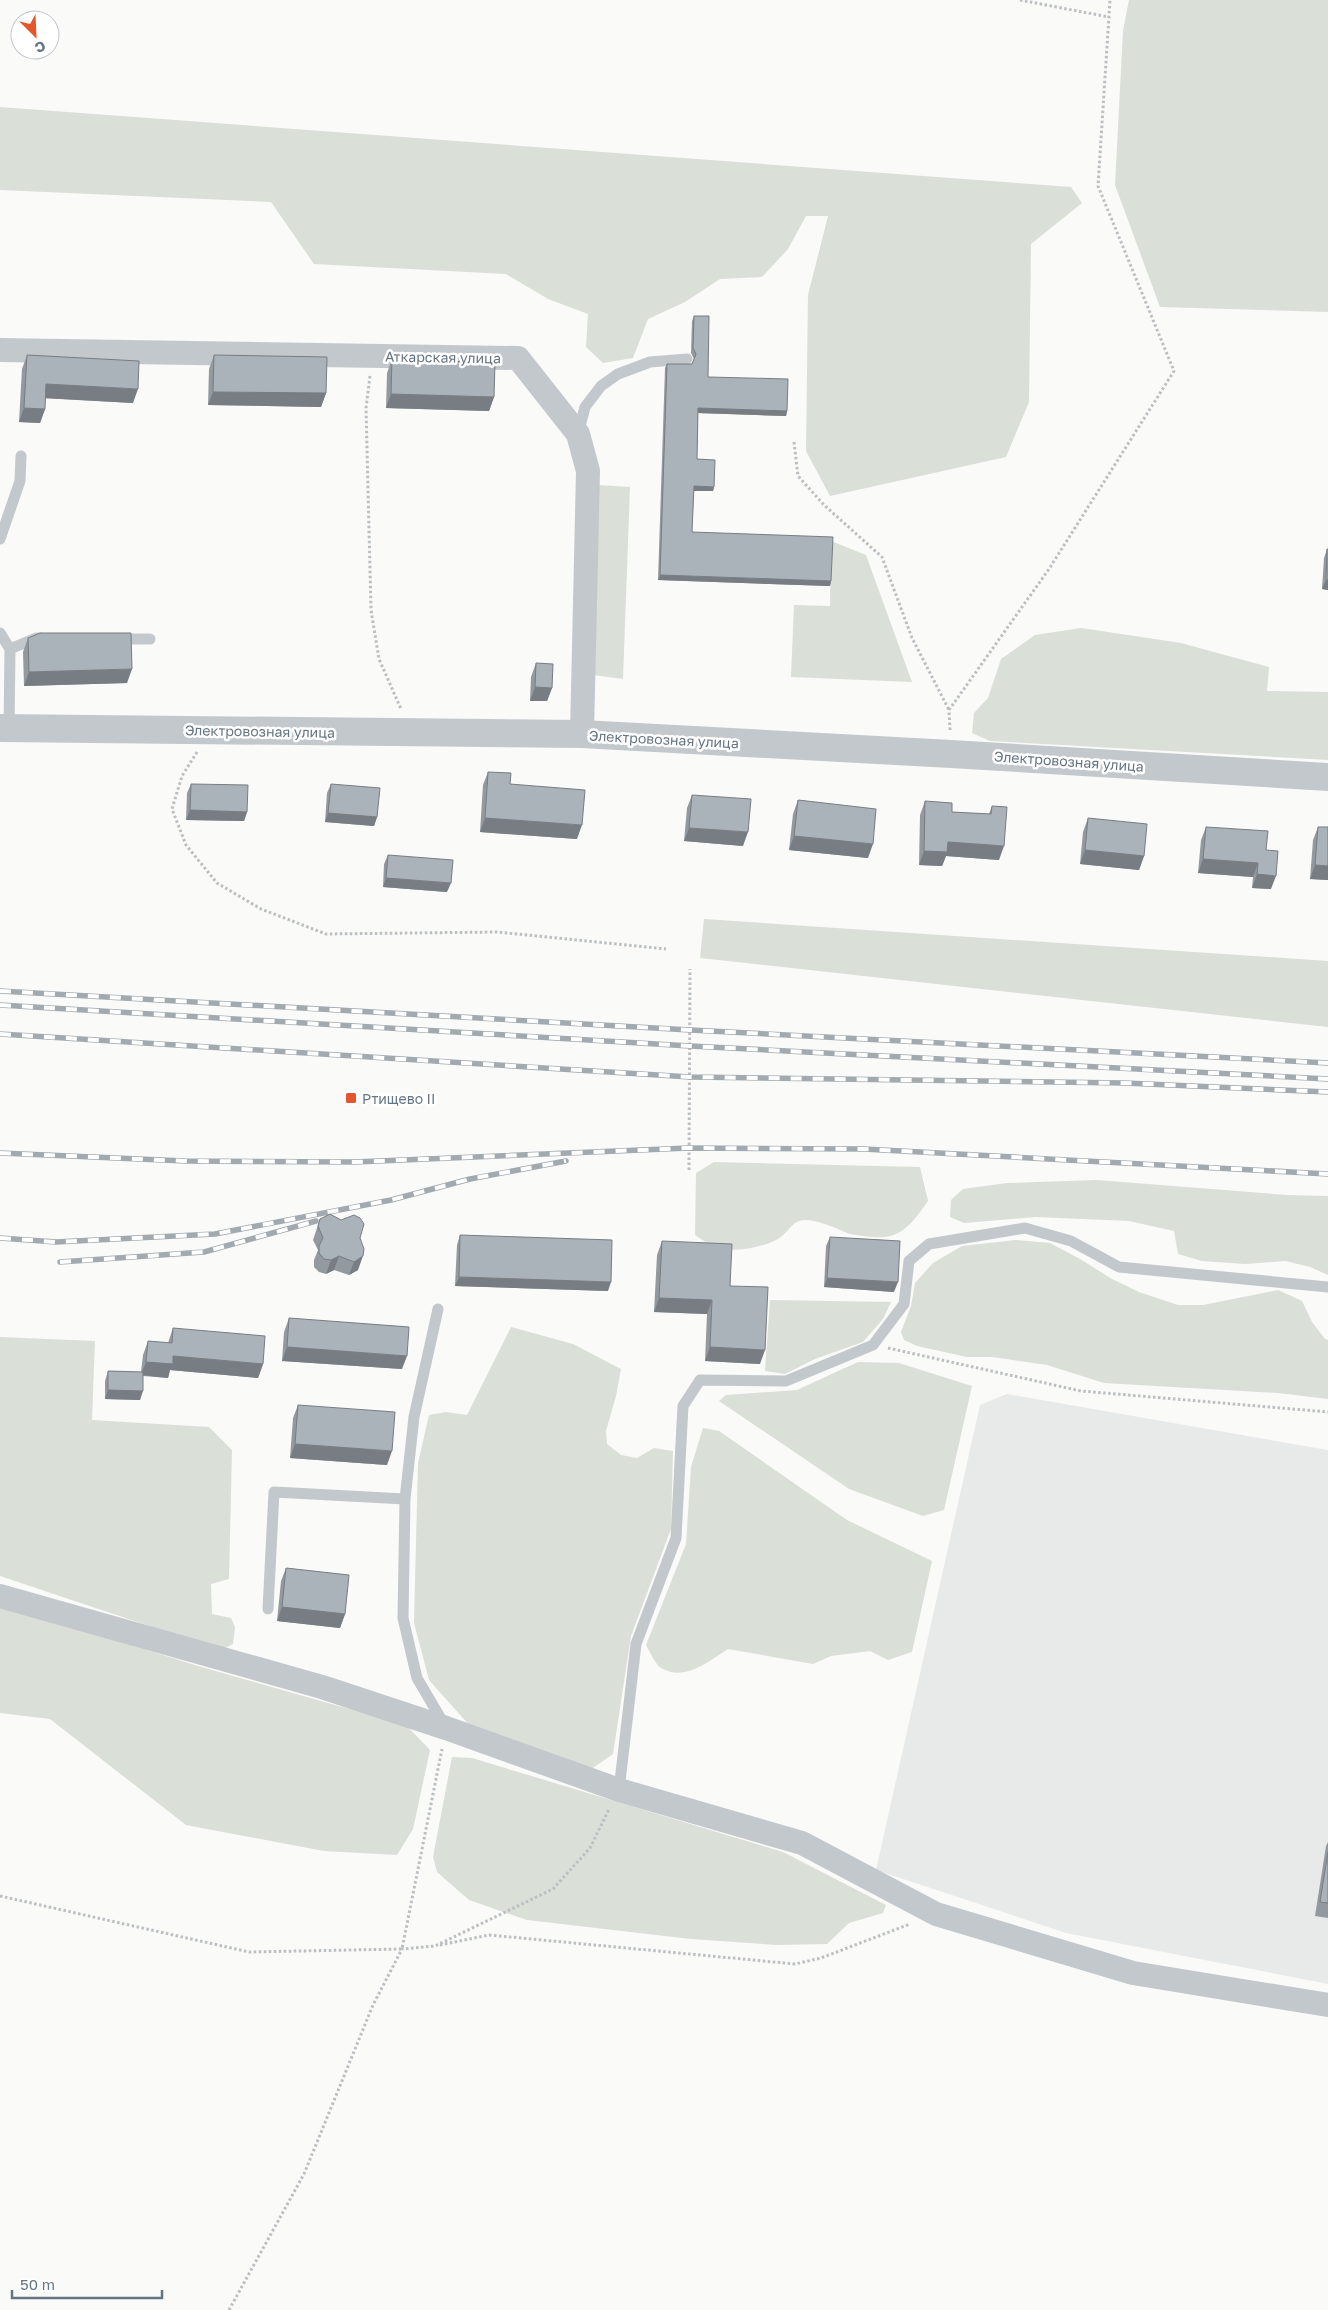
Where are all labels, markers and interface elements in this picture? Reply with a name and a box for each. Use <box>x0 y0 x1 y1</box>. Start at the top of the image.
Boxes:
north arrow <box>10 10 60 60</box>
text: С <box>32 38 48 57</box>
street label: Аткарская улица <box>385 347 501 367</box>
street label: Электровозная улица <box>185 721 335 741</box>
street label: Электровозная улица <box>589 727 739 751</box>
street label: Электровозная улица <box>994 747 1144 775</box>
place label: Ртищево II <box>362 1090 435 1107</box>
marker: Ртищево II <box>344 1091 358 1105</box>
scale bar <box>12 2268 162 2300</box>
text: 50 m <box>20 2275 55 2293</box>

